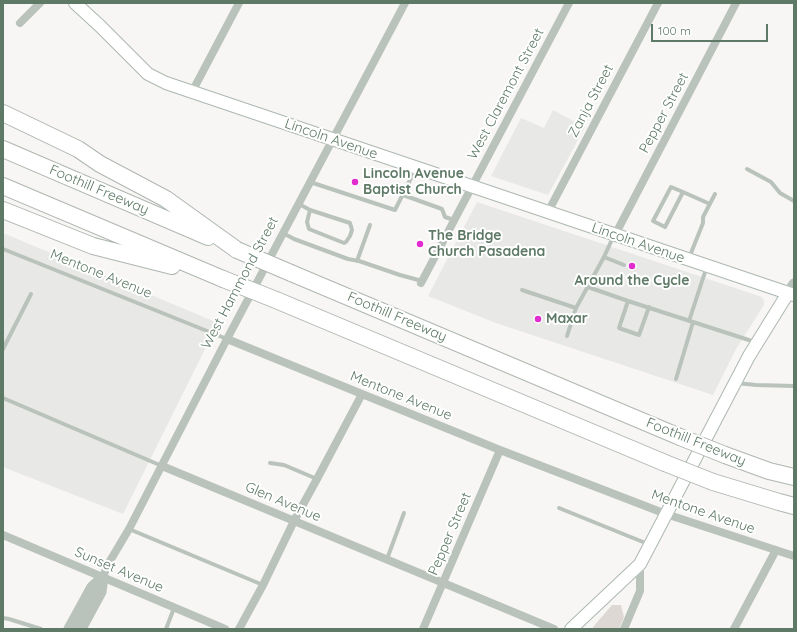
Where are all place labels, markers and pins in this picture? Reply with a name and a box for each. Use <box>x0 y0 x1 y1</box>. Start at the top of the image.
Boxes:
place label: Lincoln Avenue Baptist Church <box>363 166 464 198</box>
marker: Lincoln Avenue Baptist Church <box>350 177 360 187</box>
place label: The Bridge Church Pasadena <box>428 228 545 260</box>
marker: The Bridge Church Pasadena <box>415 239 425 249</box>
marker: Around the Cycle <box>627 261 637 271</box>
place label: Around the Cycle <box>575 273 689 289</box>
place label: Maxar <box>546 311 588 327</box>
marker: Maxar <box>533 314 543 324</box>

